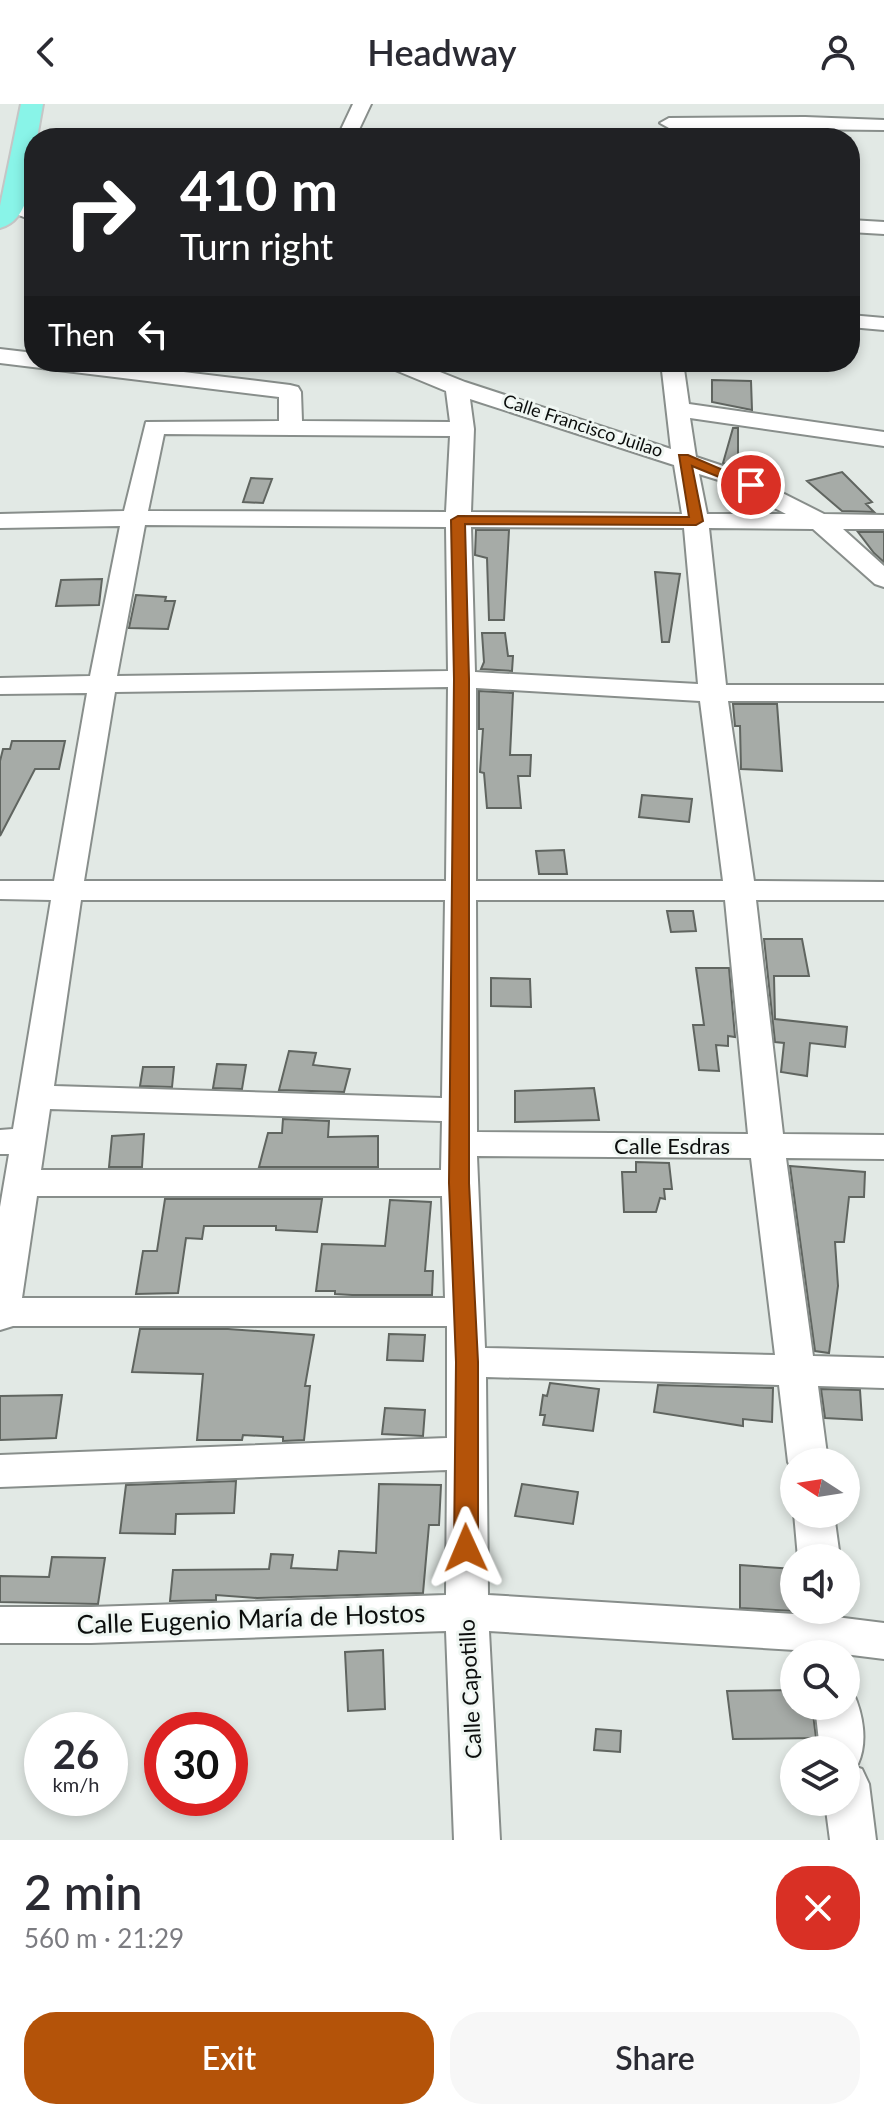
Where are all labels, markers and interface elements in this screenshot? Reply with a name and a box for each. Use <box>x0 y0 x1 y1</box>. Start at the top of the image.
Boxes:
icon: back <box>24 30 68 74</box>
text: Headway <box>367 30 517 74</box>
icon: person <box>816 30 860 74</box>
text: 410 m <box>180 156 338 223</box>
icon: right <box>48 160 152 264</box>
text: Turn right <box>180 224 333 268</box>
icon: left <box>131 312 175 356</box>
text: Then <box>48 316 115 352</box>
street label: Calle Francisco Juilao <box>501 389 666 461</box>
pin <box>717 451 785 519</box>
icon: arrive <box>729 463 773 507</box>
street label: Calle Esdras <box>614 1132 730 1159</box>
north arrow <box>780 1448 860 1528</box>
map controls <box>780 1448 860 1816</box>
position arrow <box>424 1506 508 1590</box>
button: sound <box>780 1544 860 1624</box>
street label: Calle Eugenio María de Hostos <box>76 1596 426 1640</box>
street label: Calle Capotillo <box>452 1618 487 1760</box>
button: search <box>780 1640 860 1720</box>
speed limit sign: 30 <box>144 1712 248 1816</box>
text: 26 <box>53 1730 99 1778</box>
button: layers <box>780 1736 860 1816</box>
text: km/h <box>53 1772 99 1796</box>
text: 2 min <box>24 1863 142 1920</box>
button: close <box>776 1866 860 1950</box>
text: 560 m · 21:29 <box>24 1922 184 1954</box>
button: Exit <box>24 2012 434 2104</box>
button: Share <box>450 2012 860 2104</box>

